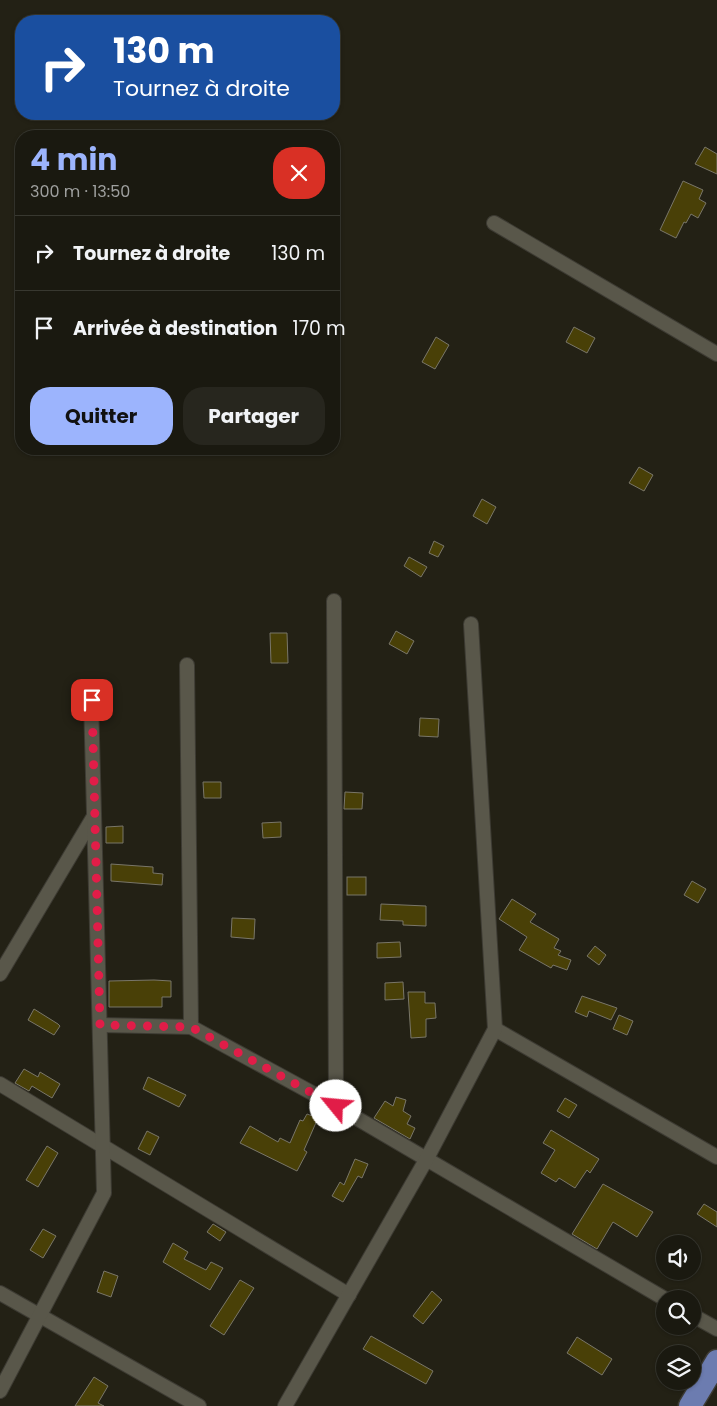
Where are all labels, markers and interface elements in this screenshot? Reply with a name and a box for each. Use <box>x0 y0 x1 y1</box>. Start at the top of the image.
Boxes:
text: 130 m <box>113 26 215 75</box>
icon: right <box>30 35 95 100</box>
text: Tournez à droite <box>113 73 290 104</box>
text: 4 min <box>30 138 118 181</box>
button: close <box>273 147 325 199</box>
text: 300 m · 13:50 <box>30 180 130 203</box>
icon: right <box>30 239 58 267</box>
text: Tournez à droite <box>73 240 230 267</box>
text: 130 m <box>271 240 325 267</box>
icon: arrive <box>30 314 58 342</box>
text: Arrivée à destination <box>73 315 278 342</box>
text: 170 m <box>293 315 346 342</box>
button: Quitter <box>30 387 173 445</box>
button: Partager <box>183 387 325 445</box>
pin <box>71 679 113 721</box>
icon: arrive <box>78 686 106 714</box>
position arrow <box>309 1079 361 1131</box>
map controls <box>656 1235 701 1390</box>
button: sound <box>656 1235 701 1280</box>
button: search <box>656 1290 701 1335</box>
button: layers <box>656 1345 701 1390</box>

